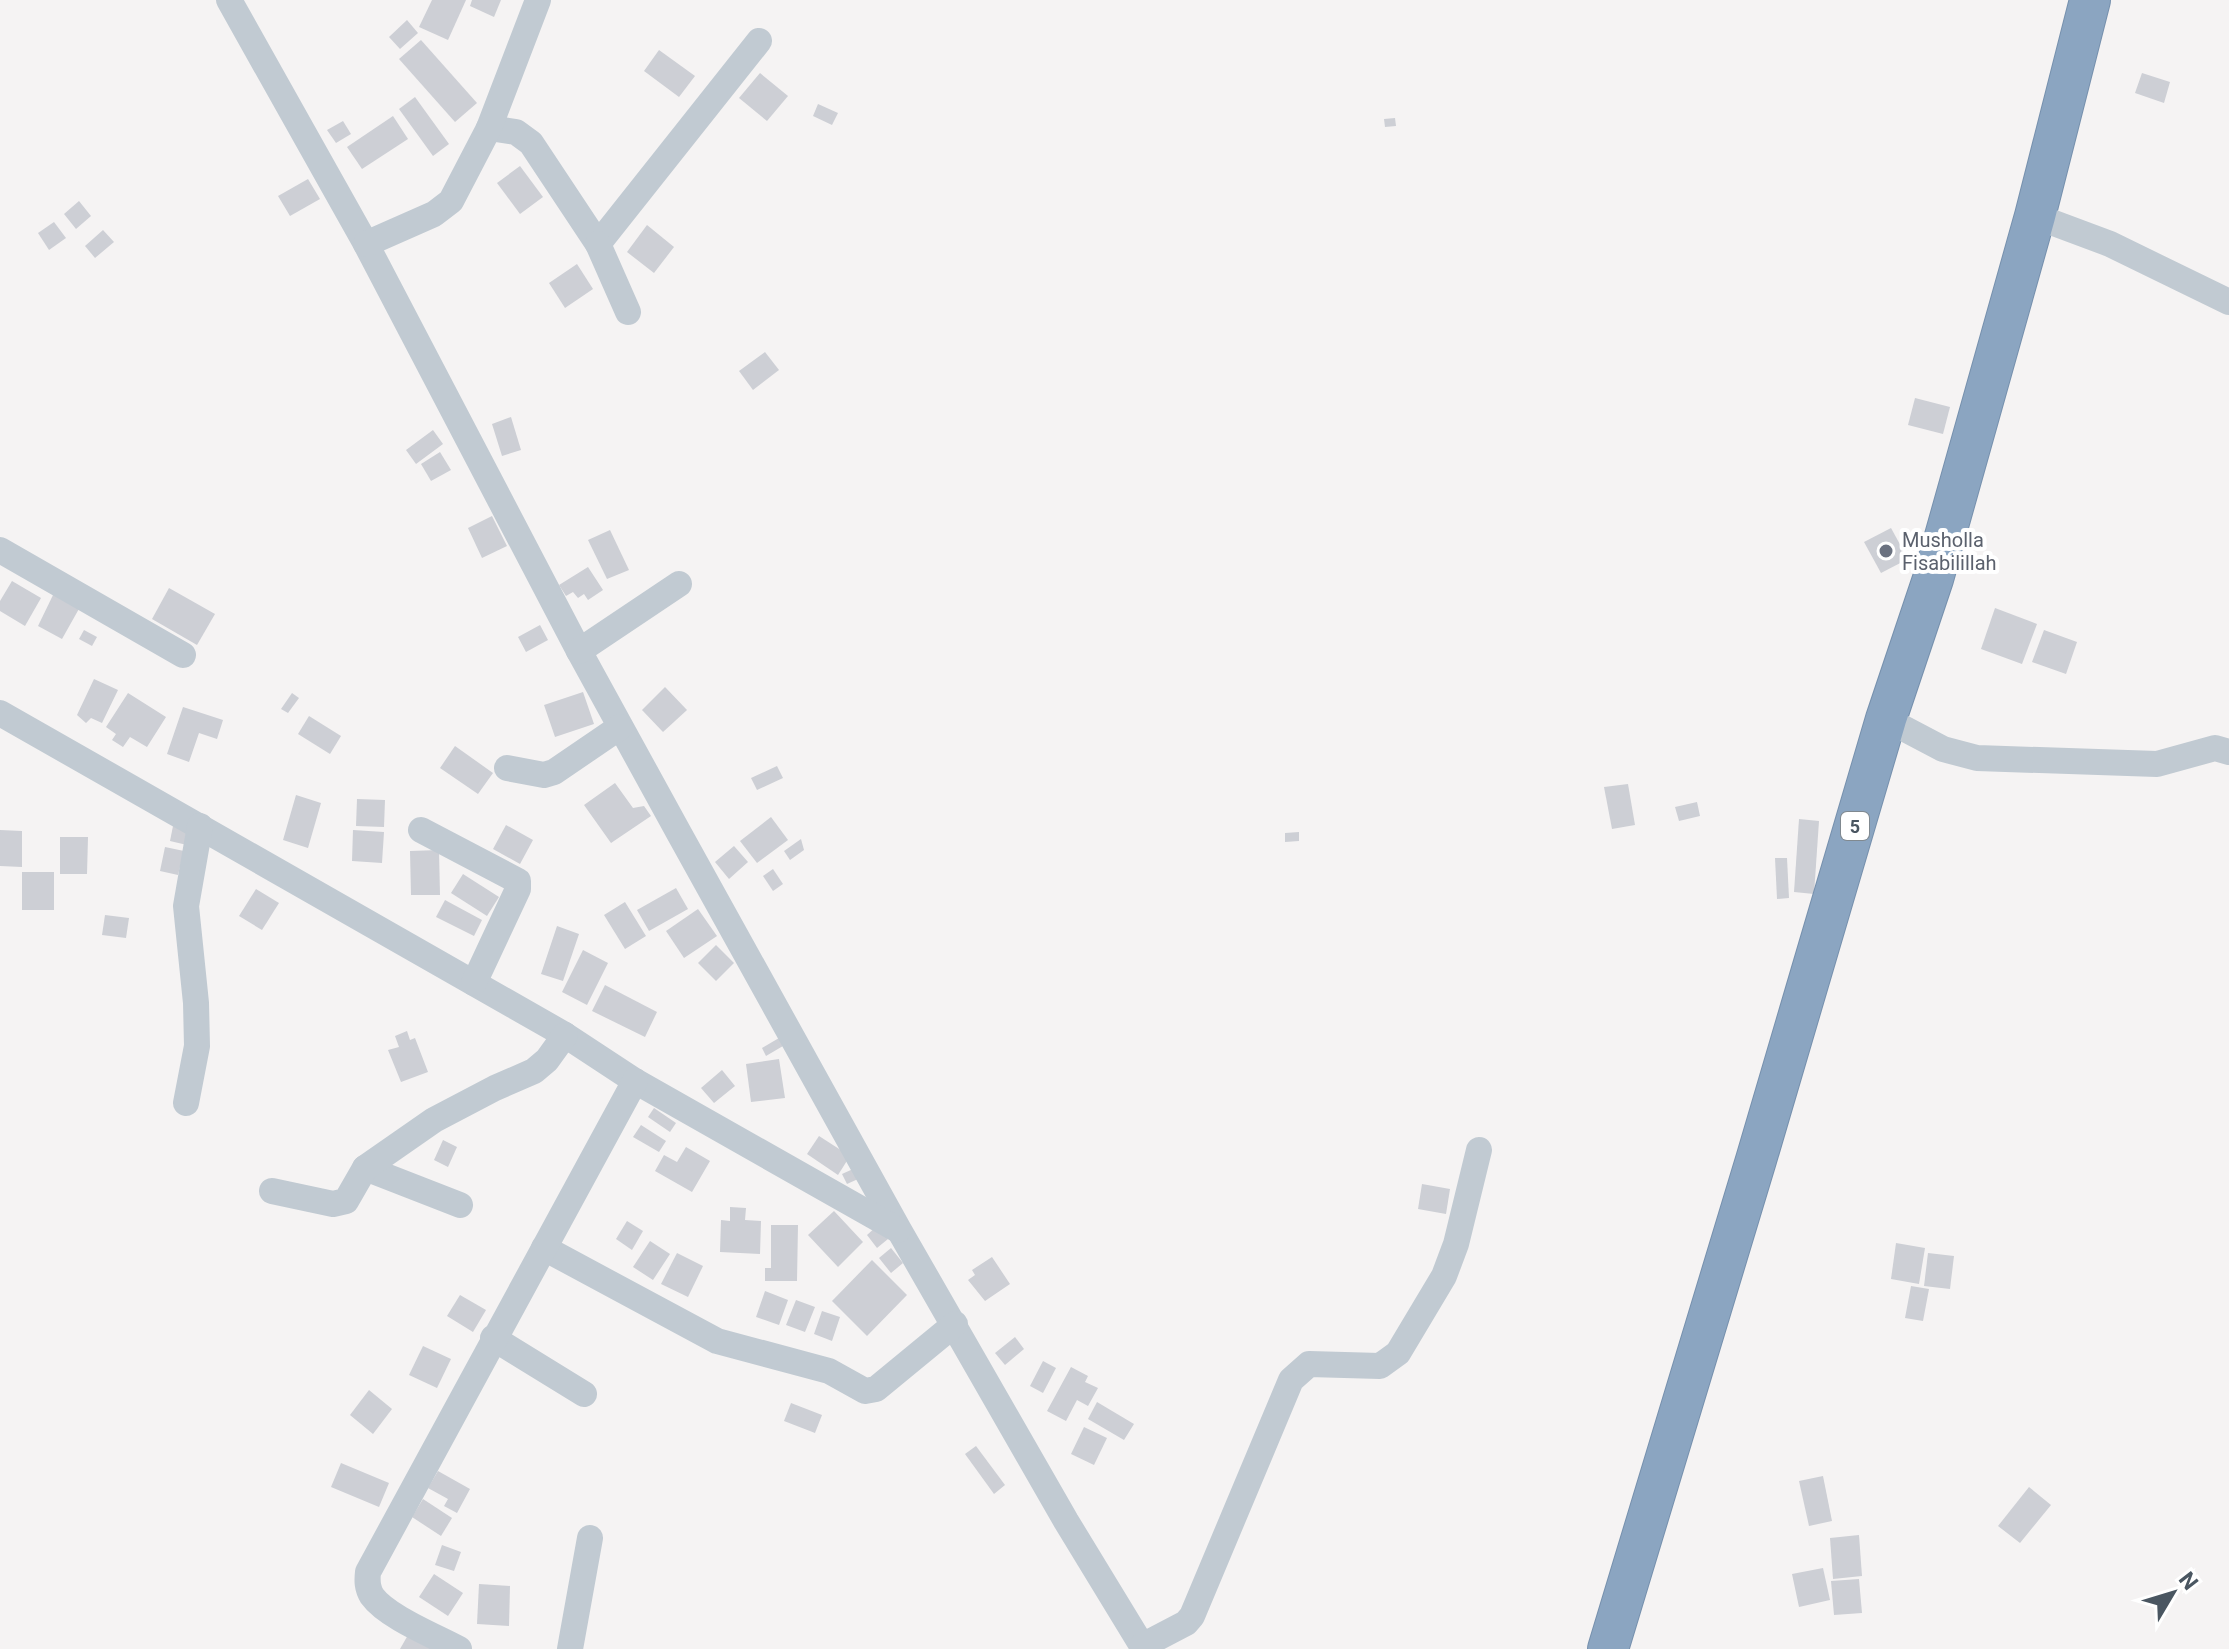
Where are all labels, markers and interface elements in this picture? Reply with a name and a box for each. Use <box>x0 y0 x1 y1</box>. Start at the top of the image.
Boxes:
place label: Musholla Fisabilillah <box>1902 528 1997 575</box>
marker: Musholla Fisabilillah <box>1877 542 1895 560</box>
road number: 5 <box>1841 812 1869 840</box>
north arrow <box>2133 1553 2213 1633</box>
text: N <box>2174 1567 2203 1595</box>

